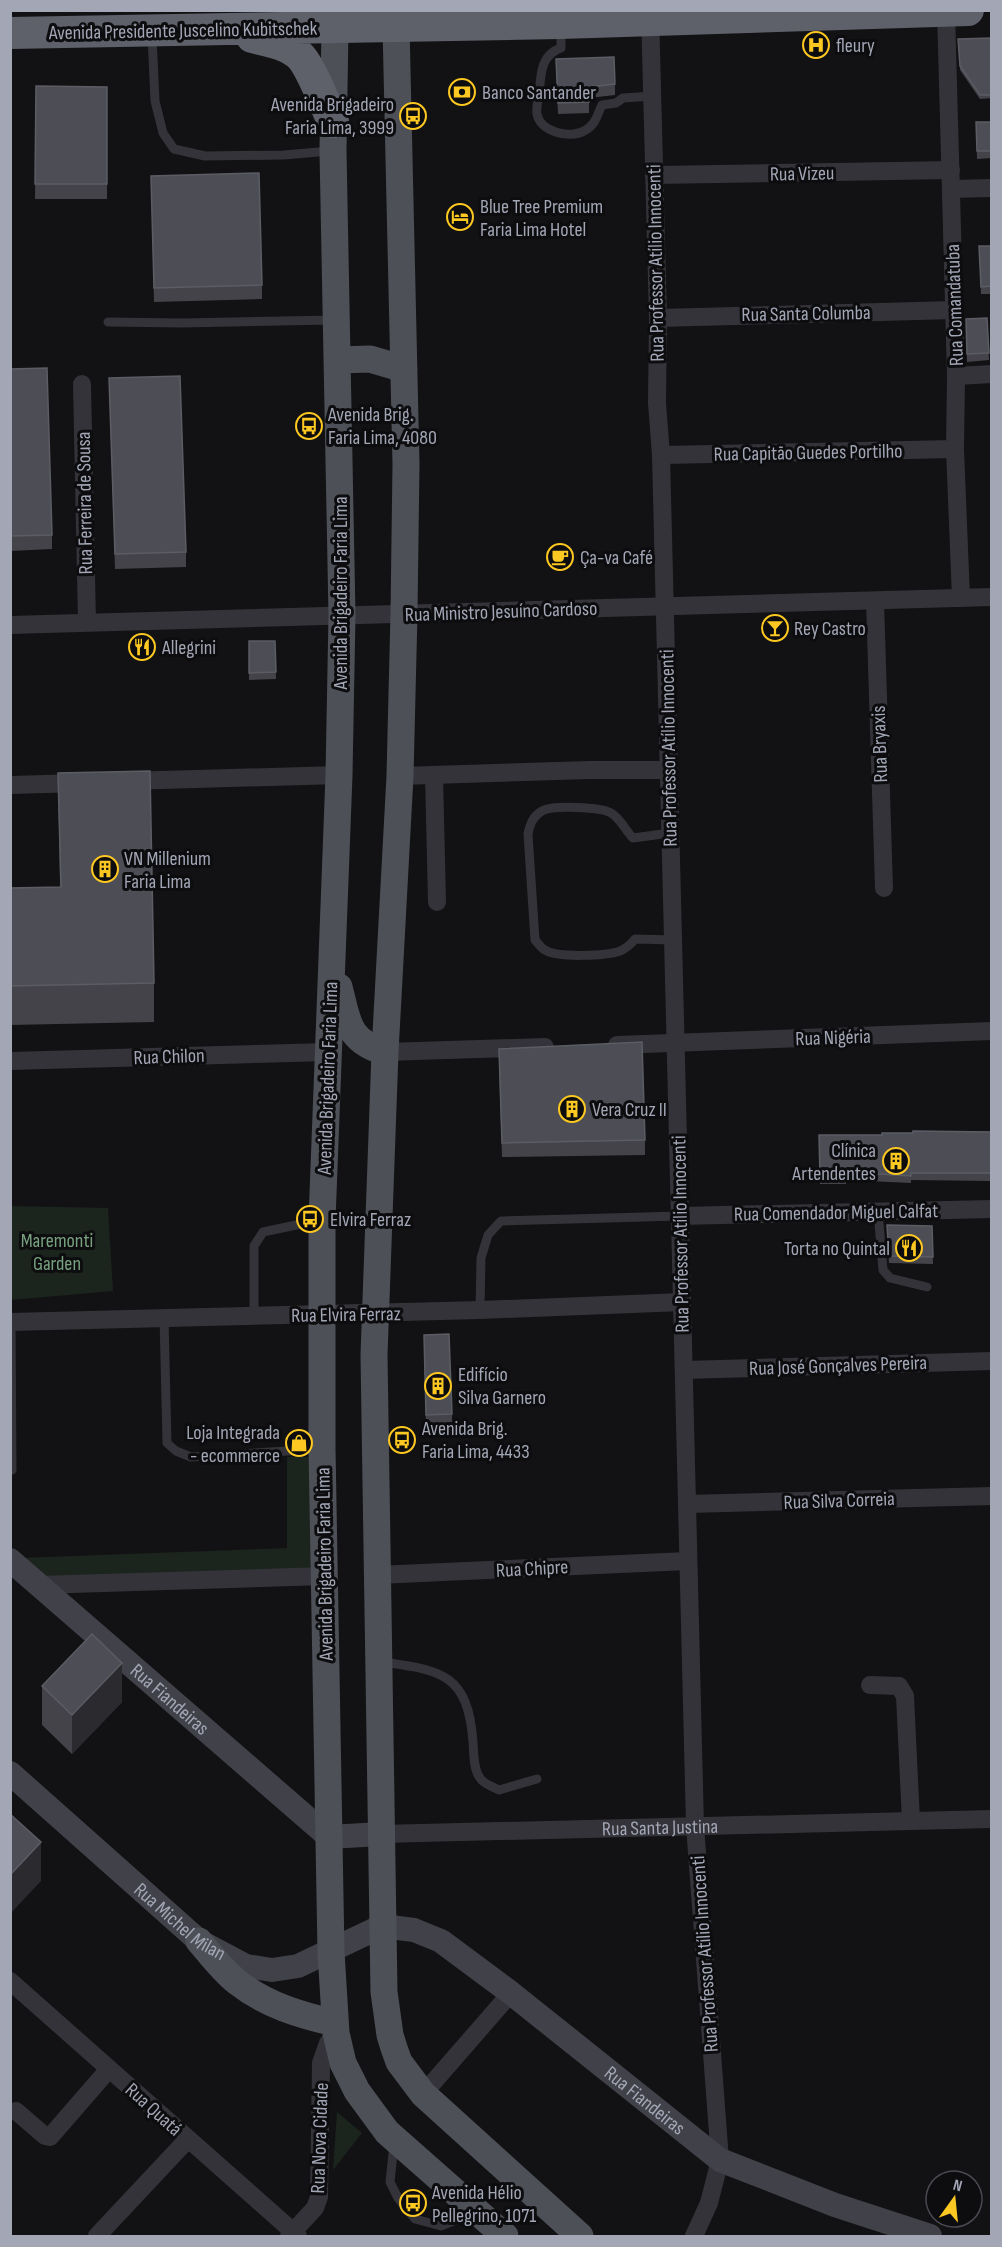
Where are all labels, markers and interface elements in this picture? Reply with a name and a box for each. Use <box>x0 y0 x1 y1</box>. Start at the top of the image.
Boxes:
street label: Avenida Presidente Juscelino Kubitschek <box>48 17 318 45</box>
hospital icon: fleury <box>801 30 831 60</box>
place label: fleury <box>836 34 875 58</box>
bank icon: Banco Santander <box>447 77 477 107</box>
place label: Banco Santander <box>482 81 596 105</box>
place label: Avenida Brigadeiro Faria Lima, 3999 <box>270 93 394 140</box>
bus stop icon: Avenida Brigadeiro Faria Lima, 3999 <box>398 101 428 131</box>
street label: Rua Vizeu <box>770 161 834 187</box>
street label: Rua Professor Atílio Innocenti <box>642 164 670 362</box>
place label: Blue Tree Premium Faria Lima Hotel <box>480 195 603 242</box>
hotel icon: Blue Tree Premium Faria Lima Hotel <box>445 202 475 232</box>
street label: Rua Comandatuba <box>941 244 969 366</box>
street label: Rua Santa Columba <box>741 301 871 327</box>
place label: Avenida Brig. Faria Lima, 4080 <box>327 403 437 450</box>
bus stop icon: Avenida Brig. Faria Lima, 4080 <box>294 411 324 441</box>
street label: Rua Ferreira de Sousa <box>72 431 98 574</box>
street label: Rua Capitão Guedes Portilho <box>713 439 903 467</box>
street label: Avenida Brigadeiro Faria Lima <box>329 496 353 691</box>
cafe icon: Ça-va Café <box>545 542 575 572</box>
place label: Ça-va Café <box>580 546 653 570</box>
street label: Rua Ministro Jesuíno Cardoso <box>404 597 598 627</box>
bar icon: Rey Castro <box>760 613 790 643</box>
place label: Rey Castro <box>794 617 866 641</box>
restaurant icon: Allegrini <box>127 632 157 662</box>
place label: Allegrini <box>161 636 216 660</box>
street label: Rua Professor Atílio Innocenti <box>655 649 683 847</box>
street label: Rua Bryaxis <box>867 705 893 783</box>
place label: VN Millenium Faria Lima <box>124 847 211 894</box>
building icon: VN Millenium Faria Lima <box>90 854 120 884</box>
street label: Avenida Brigadeiro Faria Lima <box>313 981 343 1176</box>
street label: Rua Nigéria <box>795 1025 871 1051</box>
street label: Rua Chilon <box>133 1044 205 1070</box>
building icon: Vera Cruz II <box>557 1094 587 1124</box>
place label: Vera Cruz II <box>592 1098 667 1122</box>
street label: Rua Professor Atílio Innocenti <box>667 1135 695 1333</box>
place label: Clínica Artendentes <box>791 1139 876 1186</box>
building icon: Clínica Artendentes <box>881 1146 911 1176</box>
street label: Rua Comendador Miguel Calfat <box>734 1199 938 1227</box>
bus stop icon: Elvira Ferraz <box>295 1204 325 1234</box>
place label: Elvira Ferraz <box>330 1208 411 1232</box>
park label: Maremonti Garden <box>21 1229 93 1276</box>
restaurant icon: Torta no Quintal <box>894 1233 924 1263</box>
place label: Torta no Quintal <box>784 1237 890 1261</box>
street label: Rua Elvira Ferraz <box>291 1302 401 1328</box>
street label: Rua José Gonçalves Pereira <box>749 1351 927 1381</box>
place label: Edifício Silva Garnero <box>458 1363 546 1410</box>
building icon: Edifício Silva Garnero <box>423 1371 453 1401</box>
place label: Avenida Brig. Faria Lima, 4433 <box>421 1417 530 1464</box>
place label: Loja Integrada - ecommerce <box>186 1421 280 1468</box>
bus stop icon: Avenida Brig. Faria Lima, 4433 <box>387 1425 417 1455</box>
shop icon: Loja Integrada - ecommerce <box>284 1428 314 1458</box>
street label: Avenida Brigadeiro Faria Lima <box>311 1467 339 1662</box>
street label: Rua Silva Correia <box>783 1487 895 1515</box>
street label: Rua Chipre <box>495 1555 569 1583</box>
street label: Rua Fiandeiras <box>125 1659 214 1741</box>
street label: Rua Santa Justina <box>602 1815 718 1842</box>
street label: Rua Professor Atílio Innocenti <box>686 1855 724 2053</box>
street label: Rua Michel Milan <box>129 1878 230 1966</box>
street label: Rua Fiandeiras <box>599 2061 690 2141</box>
street label: Rua Quatá <box>120 2078 187 2141</box>
street label: Rua Nova Cidade <box>306 2082 334 2194</box>
north arrow <box>924 2169 984 2229</box>
text: N <box>951 2176 964 2196</box>
place label: Avenida Hélio Pellegrino, 1071 <box>431 2181 536 2228</box>
bus stop icon: Avenida Hélio Pellegrino, 1071 <box>398 2188 428 2218</box>

